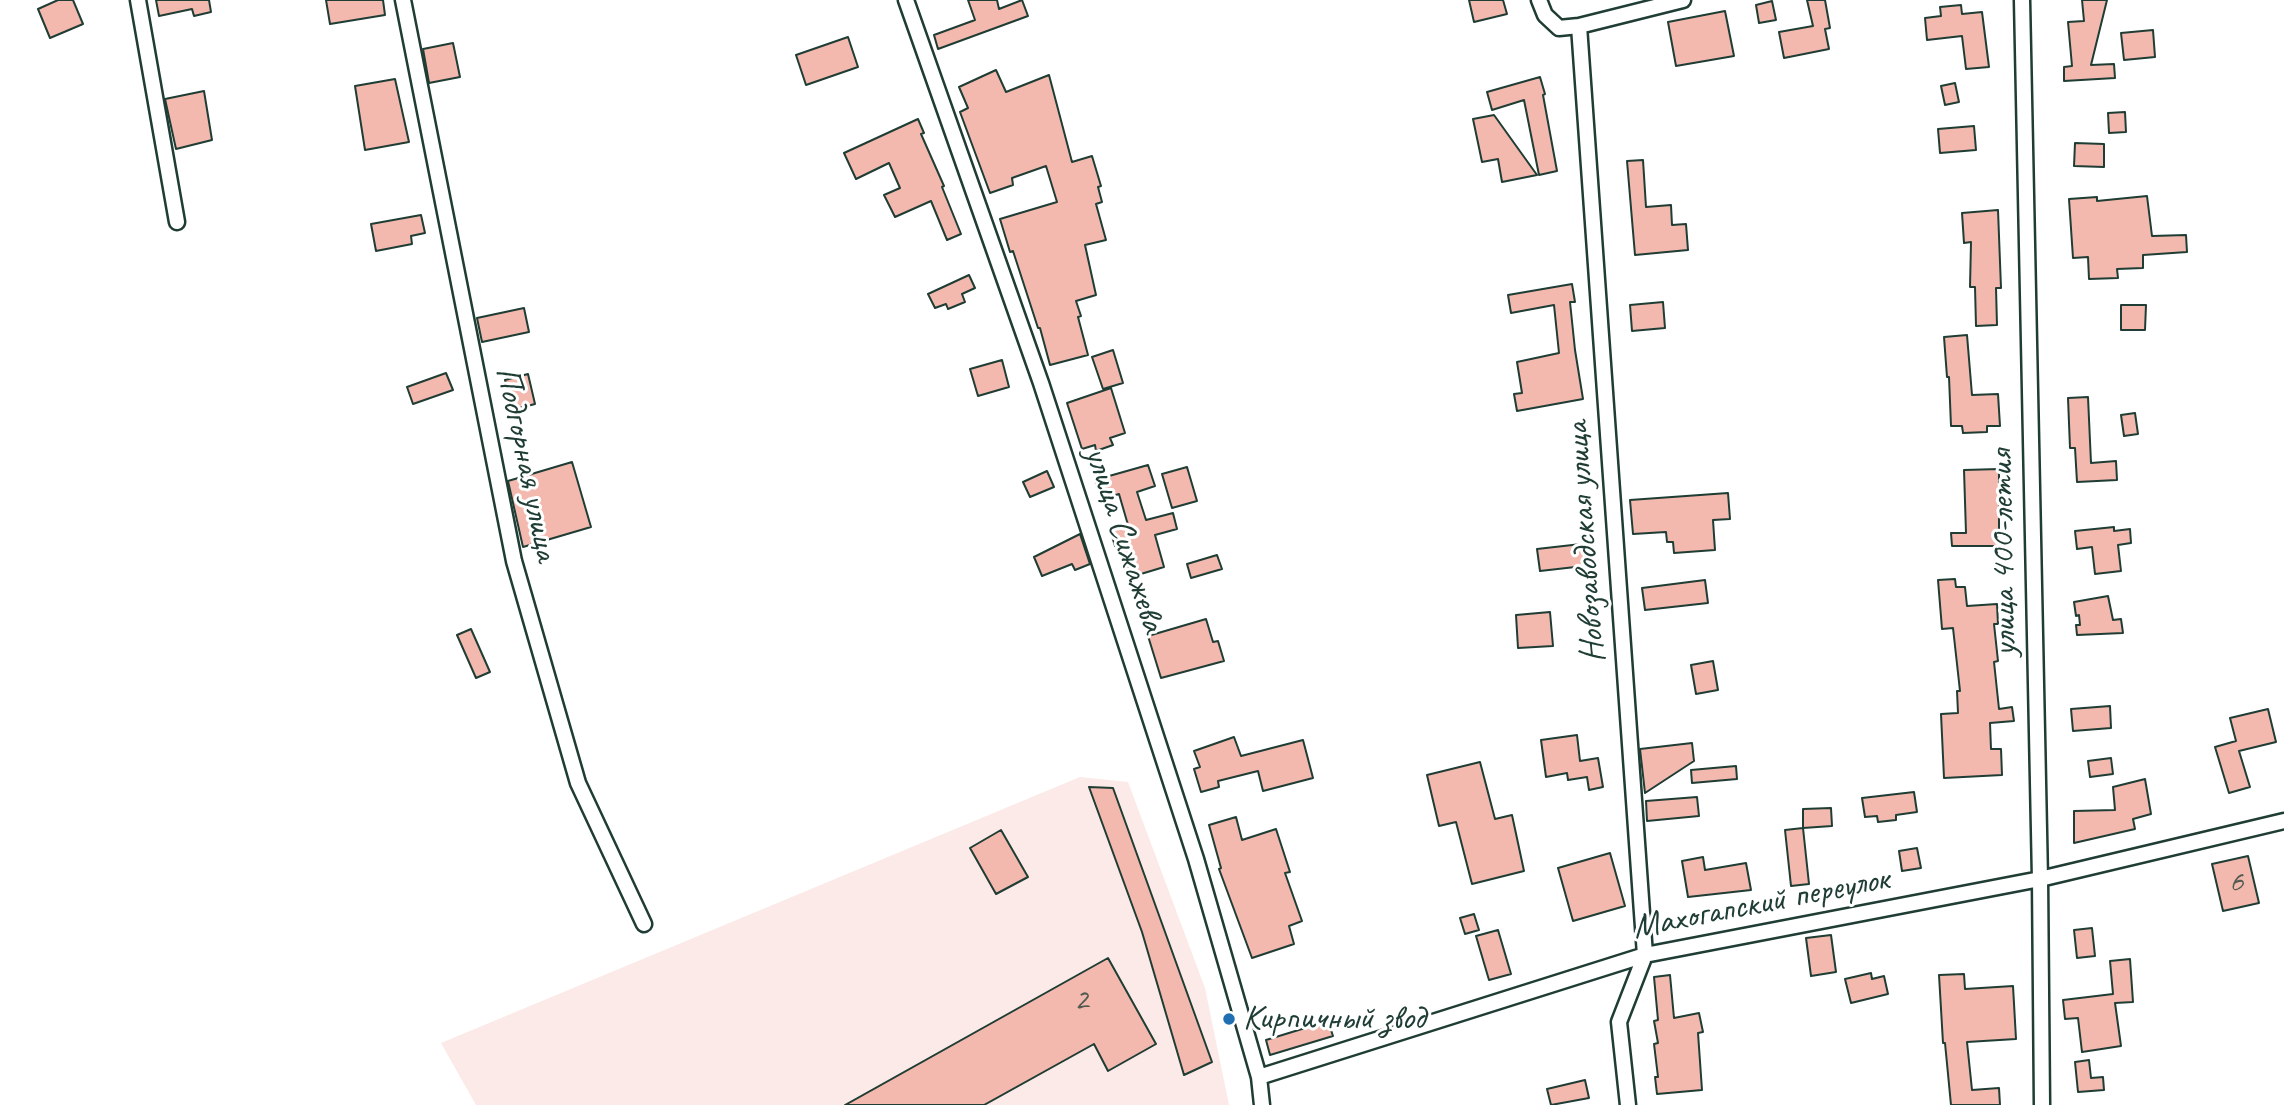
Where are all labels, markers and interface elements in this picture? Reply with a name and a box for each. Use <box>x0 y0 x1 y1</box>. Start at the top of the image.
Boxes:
street label: Подгорная улица <box>485 363 567 565</box>
street label: Новозаводская улица <box>1557 420 1615 664</box>
street label: улица Сижажева <box>1074 442 1174 638</box>
street label: улица 400-летия <box>1981 449 2027 657</box>
street label: Махогапский переулок <box>1629 859 1893 949</box>
house number: 6 <box>2229 864 2243 902</box>
house number: 2 <box>1074 982 1088 1020</box>
place label: Кирпичный звод <box>1243 998 1425 1040</box>
marker: Кирпичный звод <box>1221 1011 1237 1027</box>

